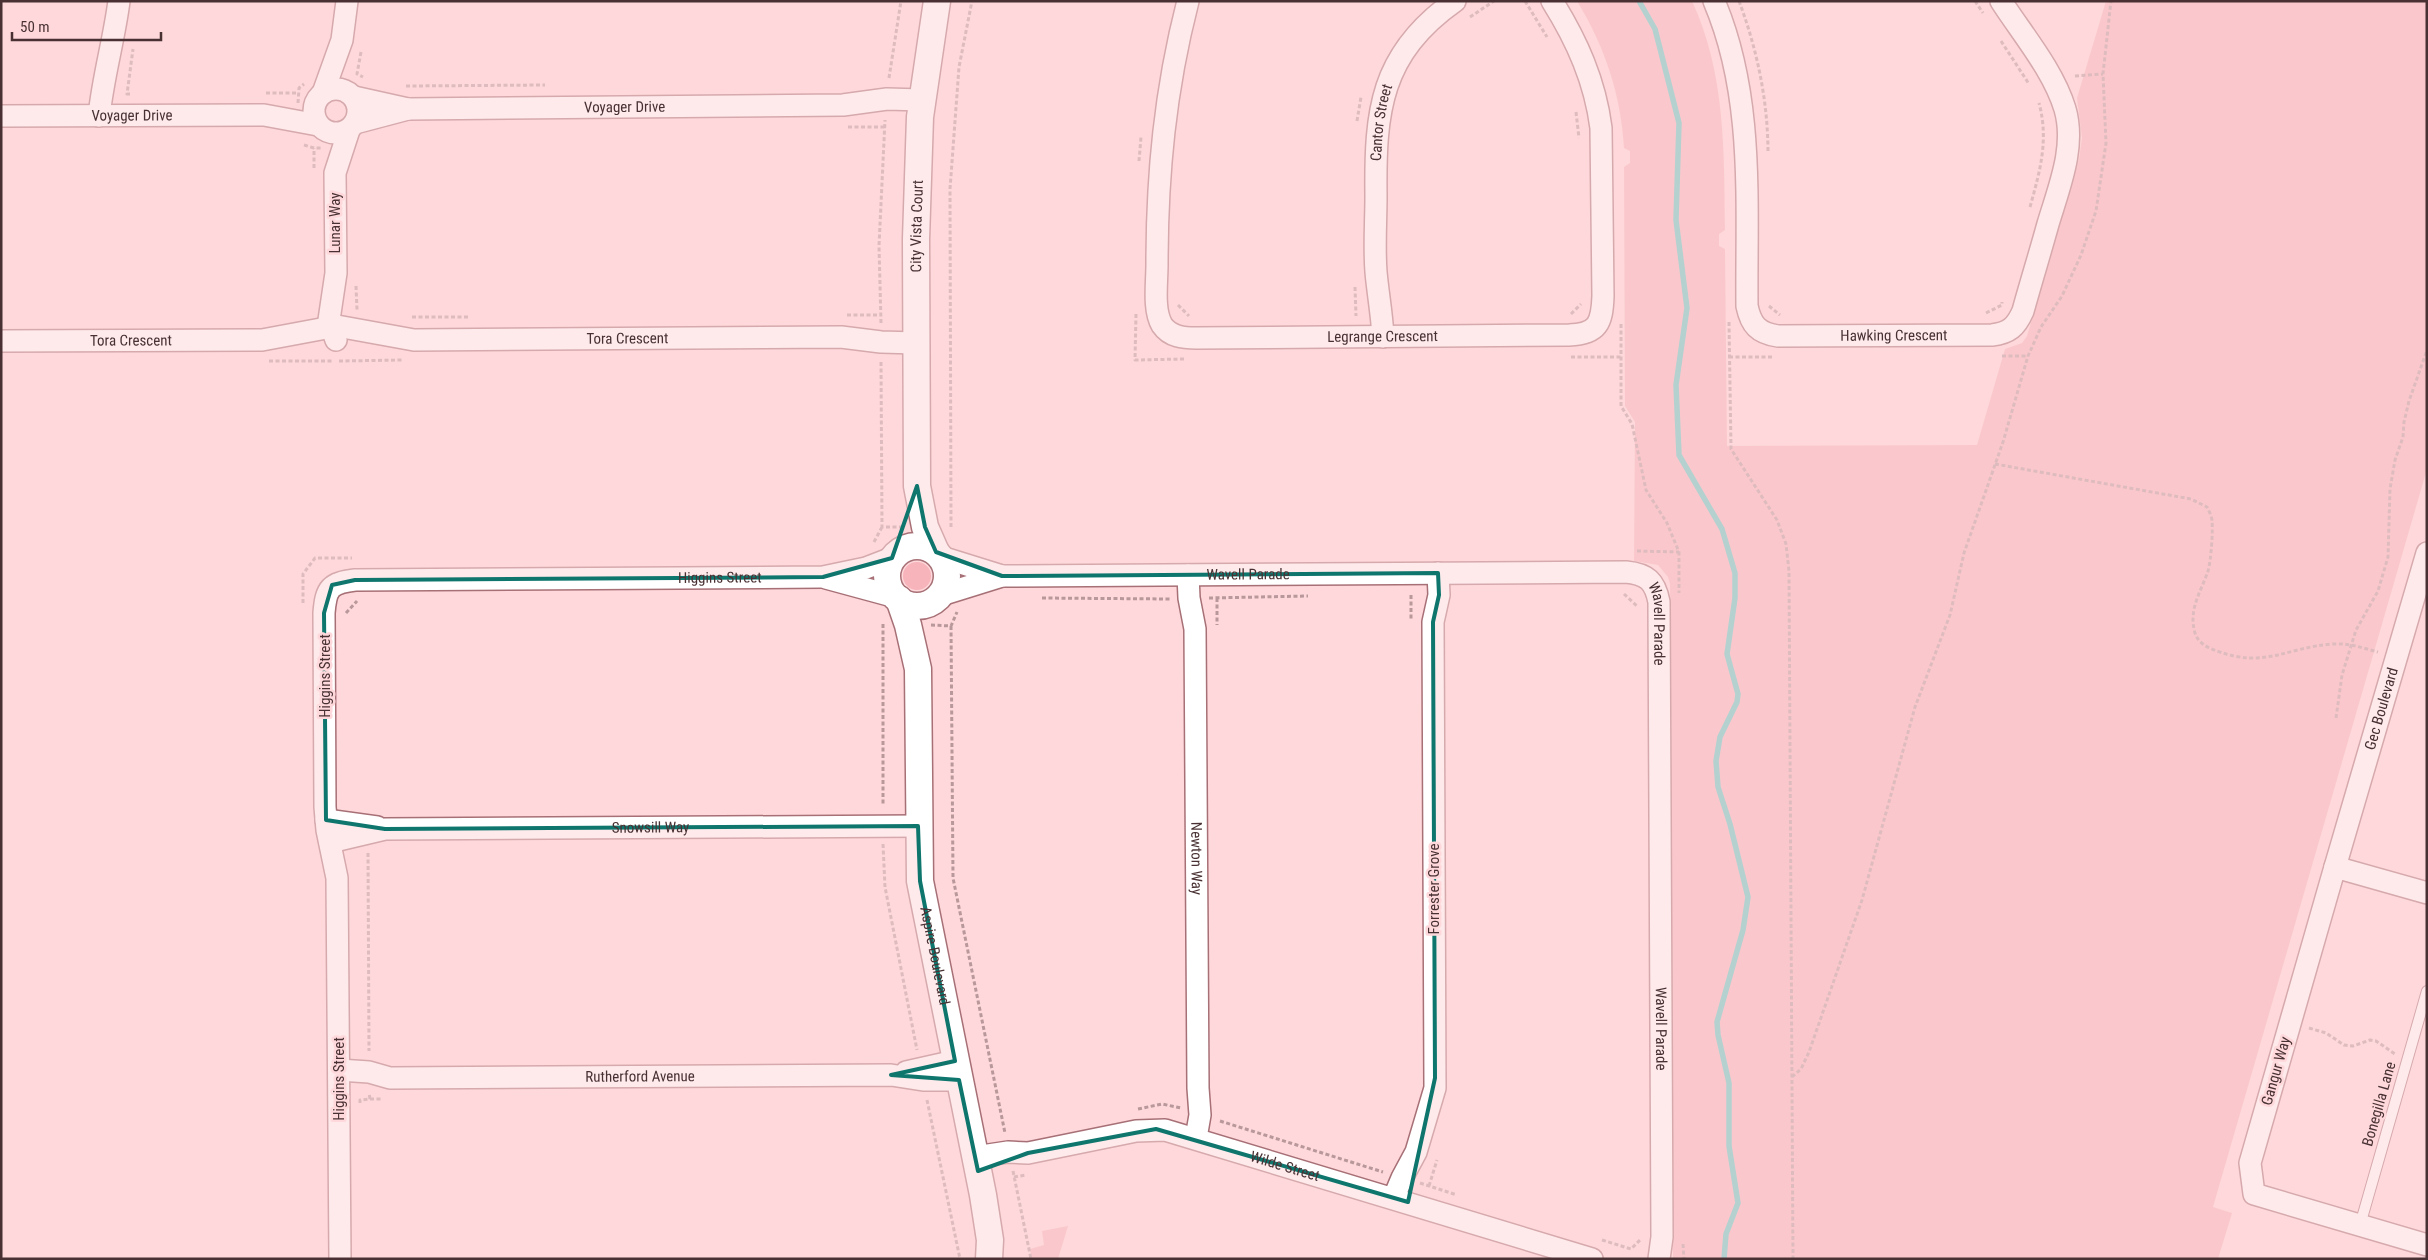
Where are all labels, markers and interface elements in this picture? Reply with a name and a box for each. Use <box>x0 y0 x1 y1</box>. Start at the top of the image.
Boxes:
scale bar <box>12 10 161 42</box>
text: 50 m <box>20 18 50 36</box>
street label: Cantor Street <box>1367 82 1396 162</box>
street label: Voyager Drive <box>584 98 665 116</box>
street label: Voyager Drive <box>91 106 173 125</box>
street label: City Vista Court <box>907 180 927 272</box>
street label: Lunar Way <box>326 192 344 254</box>
street label: Hawking Crescent <box>1840 326 1947 345</box>
street label: Legrange Crescent <box>1327 327 1438 346</box>
street label: Tora Crescent <box>586 329 669 348</box>
street label: Tora Crescent <box>90 331 172 350</box>
street label: Wavell Parade <box>1206 565 1290 584</box>
street label: Higgins Street <box>678 568 762 587</box>
street label: Wavell Parade <box>1644 579 1668 665</box>
street label: Higgins Street <box>316 634 334 718</box>
street label: Gec Boulevard <box>2361 665 2402 752</box>
street label: Snowsill Way <box>612 818 689 837</box>
street label: Newton Way <box>1187 822 1206 895</box>
street label: Forrester Grove <box>1425 843 1443 935</box>
street label: Aspire Boulevard <box>916 905 954 1007</box>
street label: Wavell Parade <box>1652 987 1670 1070</box>
street label: Gangur Way <box>2258 1035 2294 1107</box>
street label: Higgins Street <box>330 1037 348 1121</box>
street label: Bonegilla Lane <box>2358 1060 2400 1148</box>
street label: Rutherford Avenue <box>585 1067 695 1086</box>
street label: Wilde Street <box>1248 1147 1322 1185</box>

